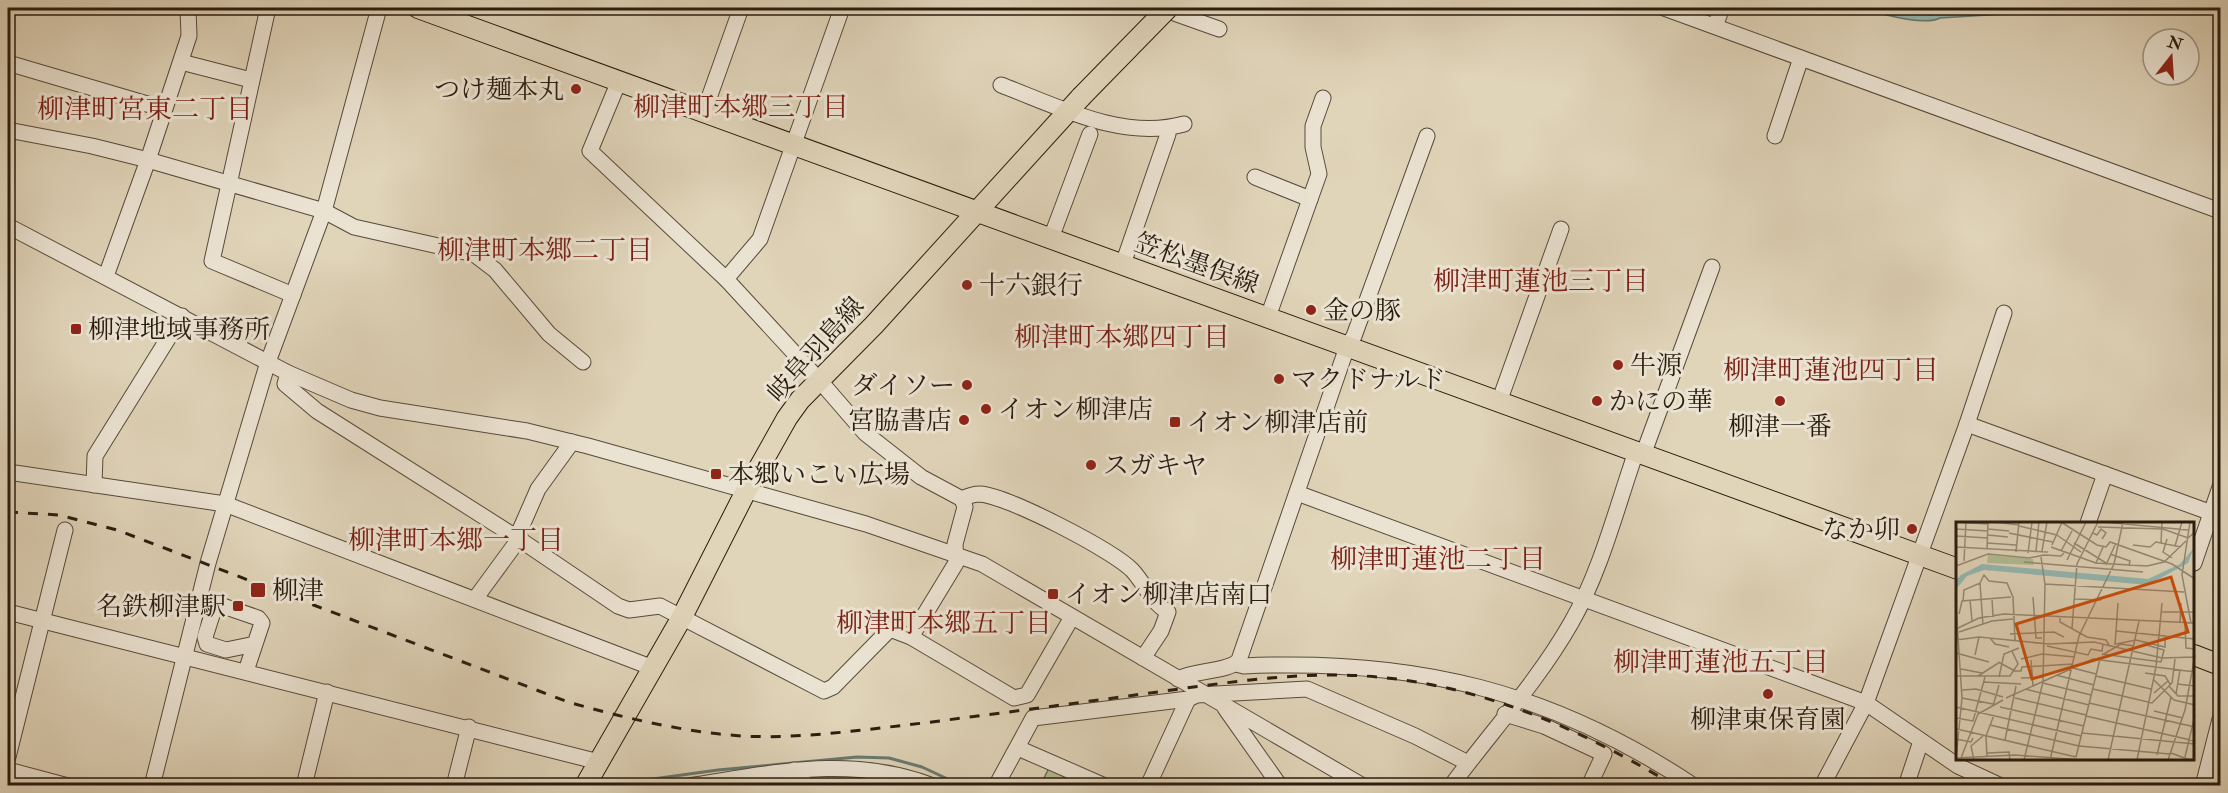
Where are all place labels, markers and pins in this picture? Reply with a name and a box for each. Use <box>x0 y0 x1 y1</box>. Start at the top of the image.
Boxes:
place label: つけ麺本丸 <box>434 74 564 106</box>
marker: つけ麺本丸 <box>569 82 583 96</box>
place label: 十六銀行 <box>979 270 1083 302</box>
marker: 十六銀行 <box>960 278 974 292</box>
place label: 金の豚 <box>1323 295 1401 327</box>
marker: 金の豚 <box>1304 303 1318 317</box>
place label: 柳津地域事務所 <box>88 314 270 346</box>
marker: 柳津地域事務所 <box>69 322 83 336</box>
place label: 牛源 <box>1630 350 1682 382</box>
marker: 牛源 <box>1611 358 1625 372</box>
place label: マクドナルド <box>1291 364 1446 396</box>
place label: ダイソー <box>852 370 955 402</box>
marker: マクドナルド <box>1272 372 1286 386</box>
marker: ダイソー <box>960 378 974 392</box>
place label: かにの華 <box>1609 386 1713 418</box>
place label: イオン柳津店 <box>998 394 1153 426</box>
marker: かにの華 <box>1590 394 1604 408</box>
marker: 柳津一番 <box>1773 394 1787 408</box>
marker: イオン柳津店 <box>979 402 993 416</box>
place label: 宮脇書店 <box>848 405 952 437</box>
place label: イオン柳津店前 <box>1187 407 1368 439</box>
place label: 柳津一番 <box>1728 411 1832 443</box>
marker: 宮脇書店 <box>957 413 971 427</box>
marker: イオン柳津店前 <box>1168 415 1182 429</box>
place label: スガキヤ <box>1103 450 1207 482</box>
marker: スガキヤ <box>1084 458 1098 472</box>
place label: 本郷いこい広場 <box>728 459 910 491</box>
marker: 本郷いこい広場 <box>709 467 723 481</box>
place label: なか卯 <box>1822 514 1900 546</box>
marker: なか卯 <box>1905 522 1919 536</box>
place label: 柳津 <box>272 575 324 607</box>
place label: イオン柳津店南口 <box>1065 579 1272 611</box>
marker: 柳津 <box>249 581 267 599</box>
marker: イオン柳津店南口 <box>1046 587 1060 601</box>
place label: 名鉄柳津駅 <box>96 591 226 623</box>
marker: 名鉄柳津駅 <box>231 599 245 613</box>
marker: 柳津東保育園 <box>1761 687 1775 701</box>
place label: 柳津東保育園 <box>1690 704 1846 736</box>

